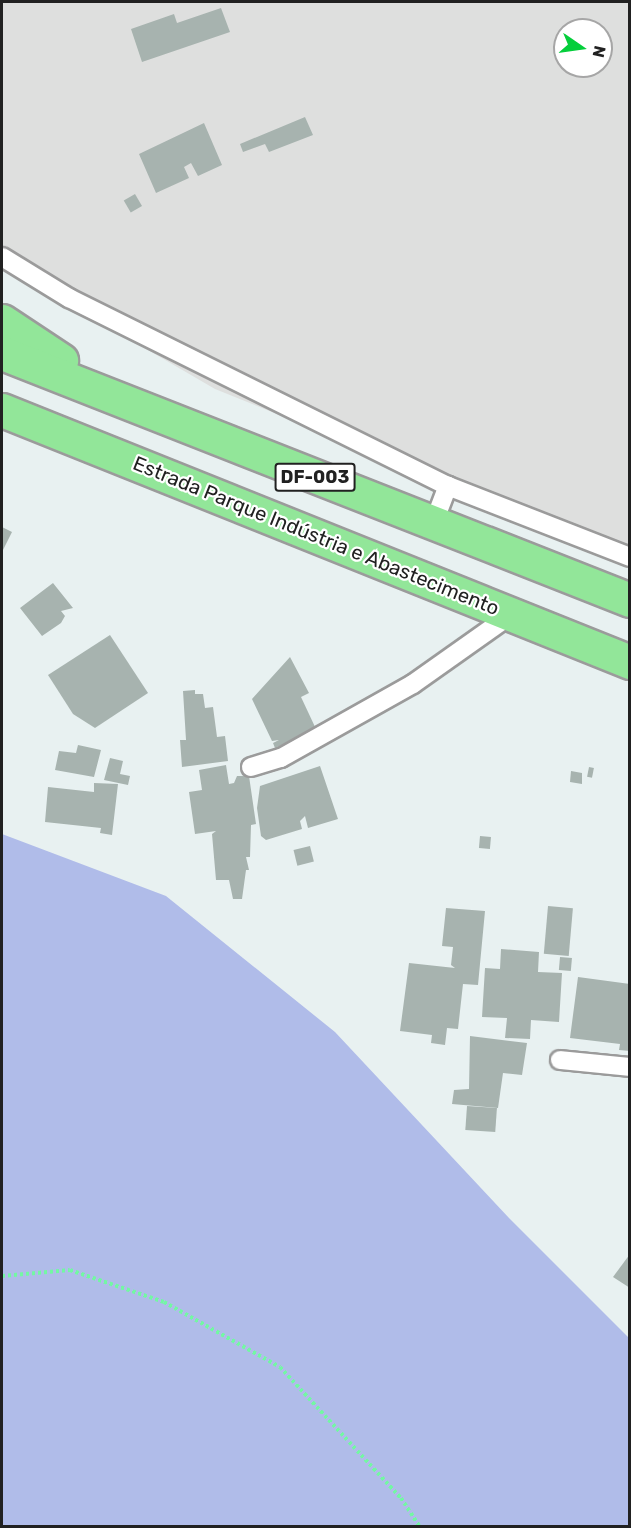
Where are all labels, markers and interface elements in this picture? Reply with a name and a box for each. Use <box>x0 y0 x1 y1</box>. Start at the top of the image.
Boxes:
north arrow <box>553 18 613 78</box>
text: N <box>589 44 610 59</box>
street label: Estrada Parque Indústria e Abastecimento <box>129 451 503 621</box>
road number: DF-003 <box>274 462 356 492</box>

